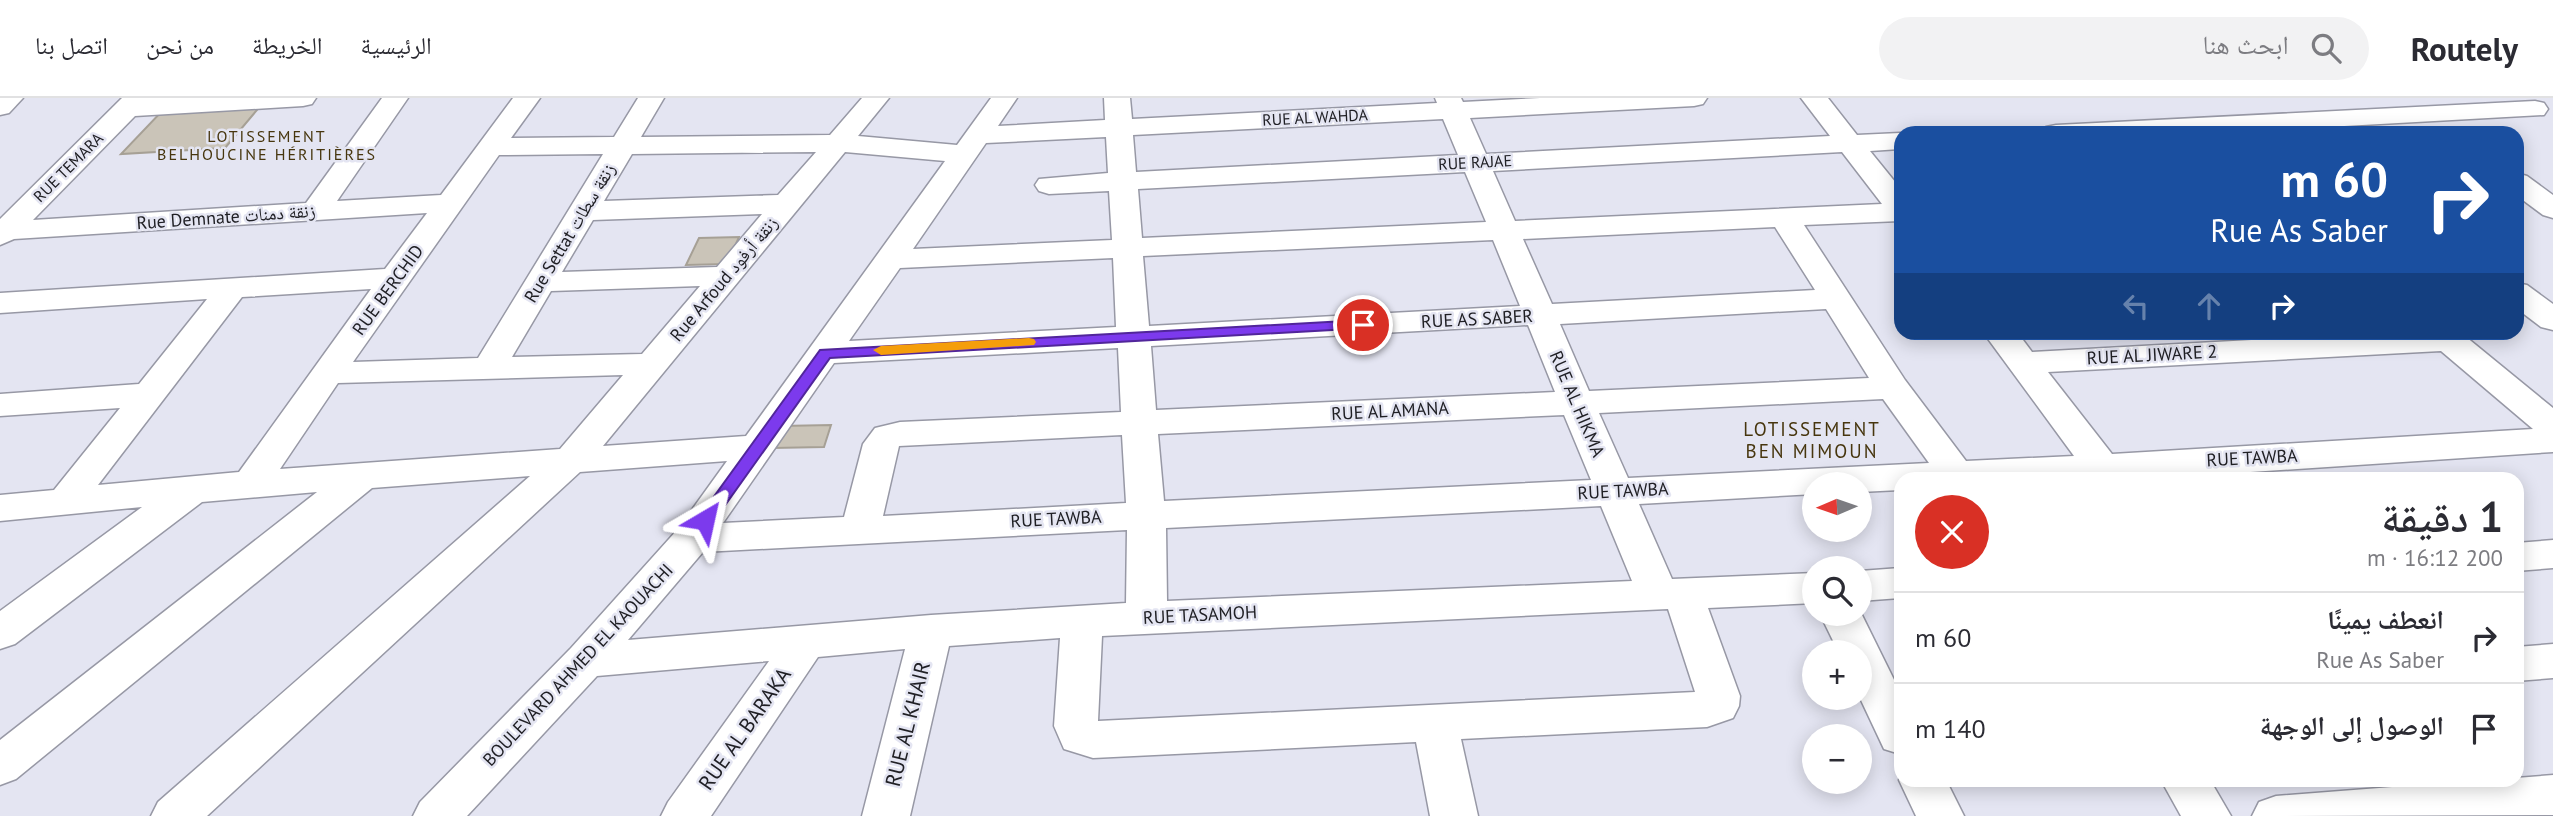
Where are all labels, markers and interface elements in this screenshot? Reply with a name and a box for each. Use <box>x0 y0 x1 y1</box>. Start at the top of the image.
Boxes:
search box <box>1879 17 2369 80</box>
text: Routely <box>2411 27 2518 70</box>
text: ابحث هنا <box>2202 28 2289 61</box>
icon: search <box>2307 29 2345 67</box>
text: اتصل بنا <box>35 30 108 61</box>
text: من نحن <box>146 30 214 61</box>
text: الخريطة <box>252 30 323 61</box>
text: الرئيسية <box>361 30 432 61</box>
street label: RUE AL WAHDA <box>1262 104 1369 130</box>
district label: LOTISSEMENT BELHOUCINE HÉRITIÈRES <box>157 126 377 164</box>
street label: RUE TEMARA <box>29 128 107 206</box>
text: 60 m <box>2281 147 2388 211</box>
street label: RUE RAJAE <box>1438 150 1512 174</box>
icon: right <box>2412 154 2503 245</box>
street label: Rue Settat زنقة سطات <box>519 159 620 307</box>
street label: Rue Demnate زنقة دمنات <box>136 199 316 234</box>
text: Rue As Saber <box>2210 209 2388 251</box>
street label: Rue Arfoud زنقة أرفود <box>665 211 783 346</box>
street label: RUE BERCHID <box>347 240 428 339</box>
icon: left <box>2117 287 2155 325</box>
icon: ahead <box>2190 287 2228 325</box>
icon: right <box>2263 287 2301 325</box>
pin <box>1333 295 1393 355</box>
street label: RUE AS SABER <box>1420 304 1534 333</box>
icon: arrive <box>1344 306 1382 344</box>
street label: RUE AL JIWARE 2 <box>2086 340 2218 369</box>
street label: RUE AL HIKMA <box>1545 347 1610 461</box>
street label: RUE AL AMANA <box>1331 396 1450 425</box>
district label: LOTISSEMENT BEN MIMOUN <box>1743 417 1881 463</box>
street label: RUE TAWBA <box>2206 444 2299 471</box>
north arrow <box>1802 472 1872 542</box>
map controls <box>1802 472 1872 794</box>
street label: RUE TAWBA <box>1577 477 1670 504</box>
position arrow <box>668 483 742 557</box>
text: 1 دقيقة <box>2381 489 2503 544</box>
button: close <box>1915 495 1989 569</box>
street label: RUE TAWBA <box>1010 505 1103 532</box>
text: 200 m · 16:12 <box>2367 543 2503 572</box>
button: search <box>1802 556 1872 626</box>
street label: BOULEVARD AHMED EL KAOUACHI <box>478 559 678 771</box>
street label: RUE TASAMOH <box>1142 600 1258 629</box>
text: انعطف يمينًا <box>2327 603 2444 636</box>
icon: right <box>2465 619 2503 657</box>
text: 60 m <box>1915 621 1971 654</box>
button: + <box>1802 640 1872 710</box>
text: Rue As Saber <box>2316 645 2444 674</box>
street label: RUE AL KHAIR <box>879 658 936 789</box>
street label: RUE AL BARAKA <box>692 662 797 795</box>
text: الوصول إلى الوجهة <box>2260 709 2444 742</box>
icon: arrive <box>2465 710 2503 748</box>
text: 140 m <box>1915 712 1986 745</box>
button: − <box>1802 724 1872 794</box>

